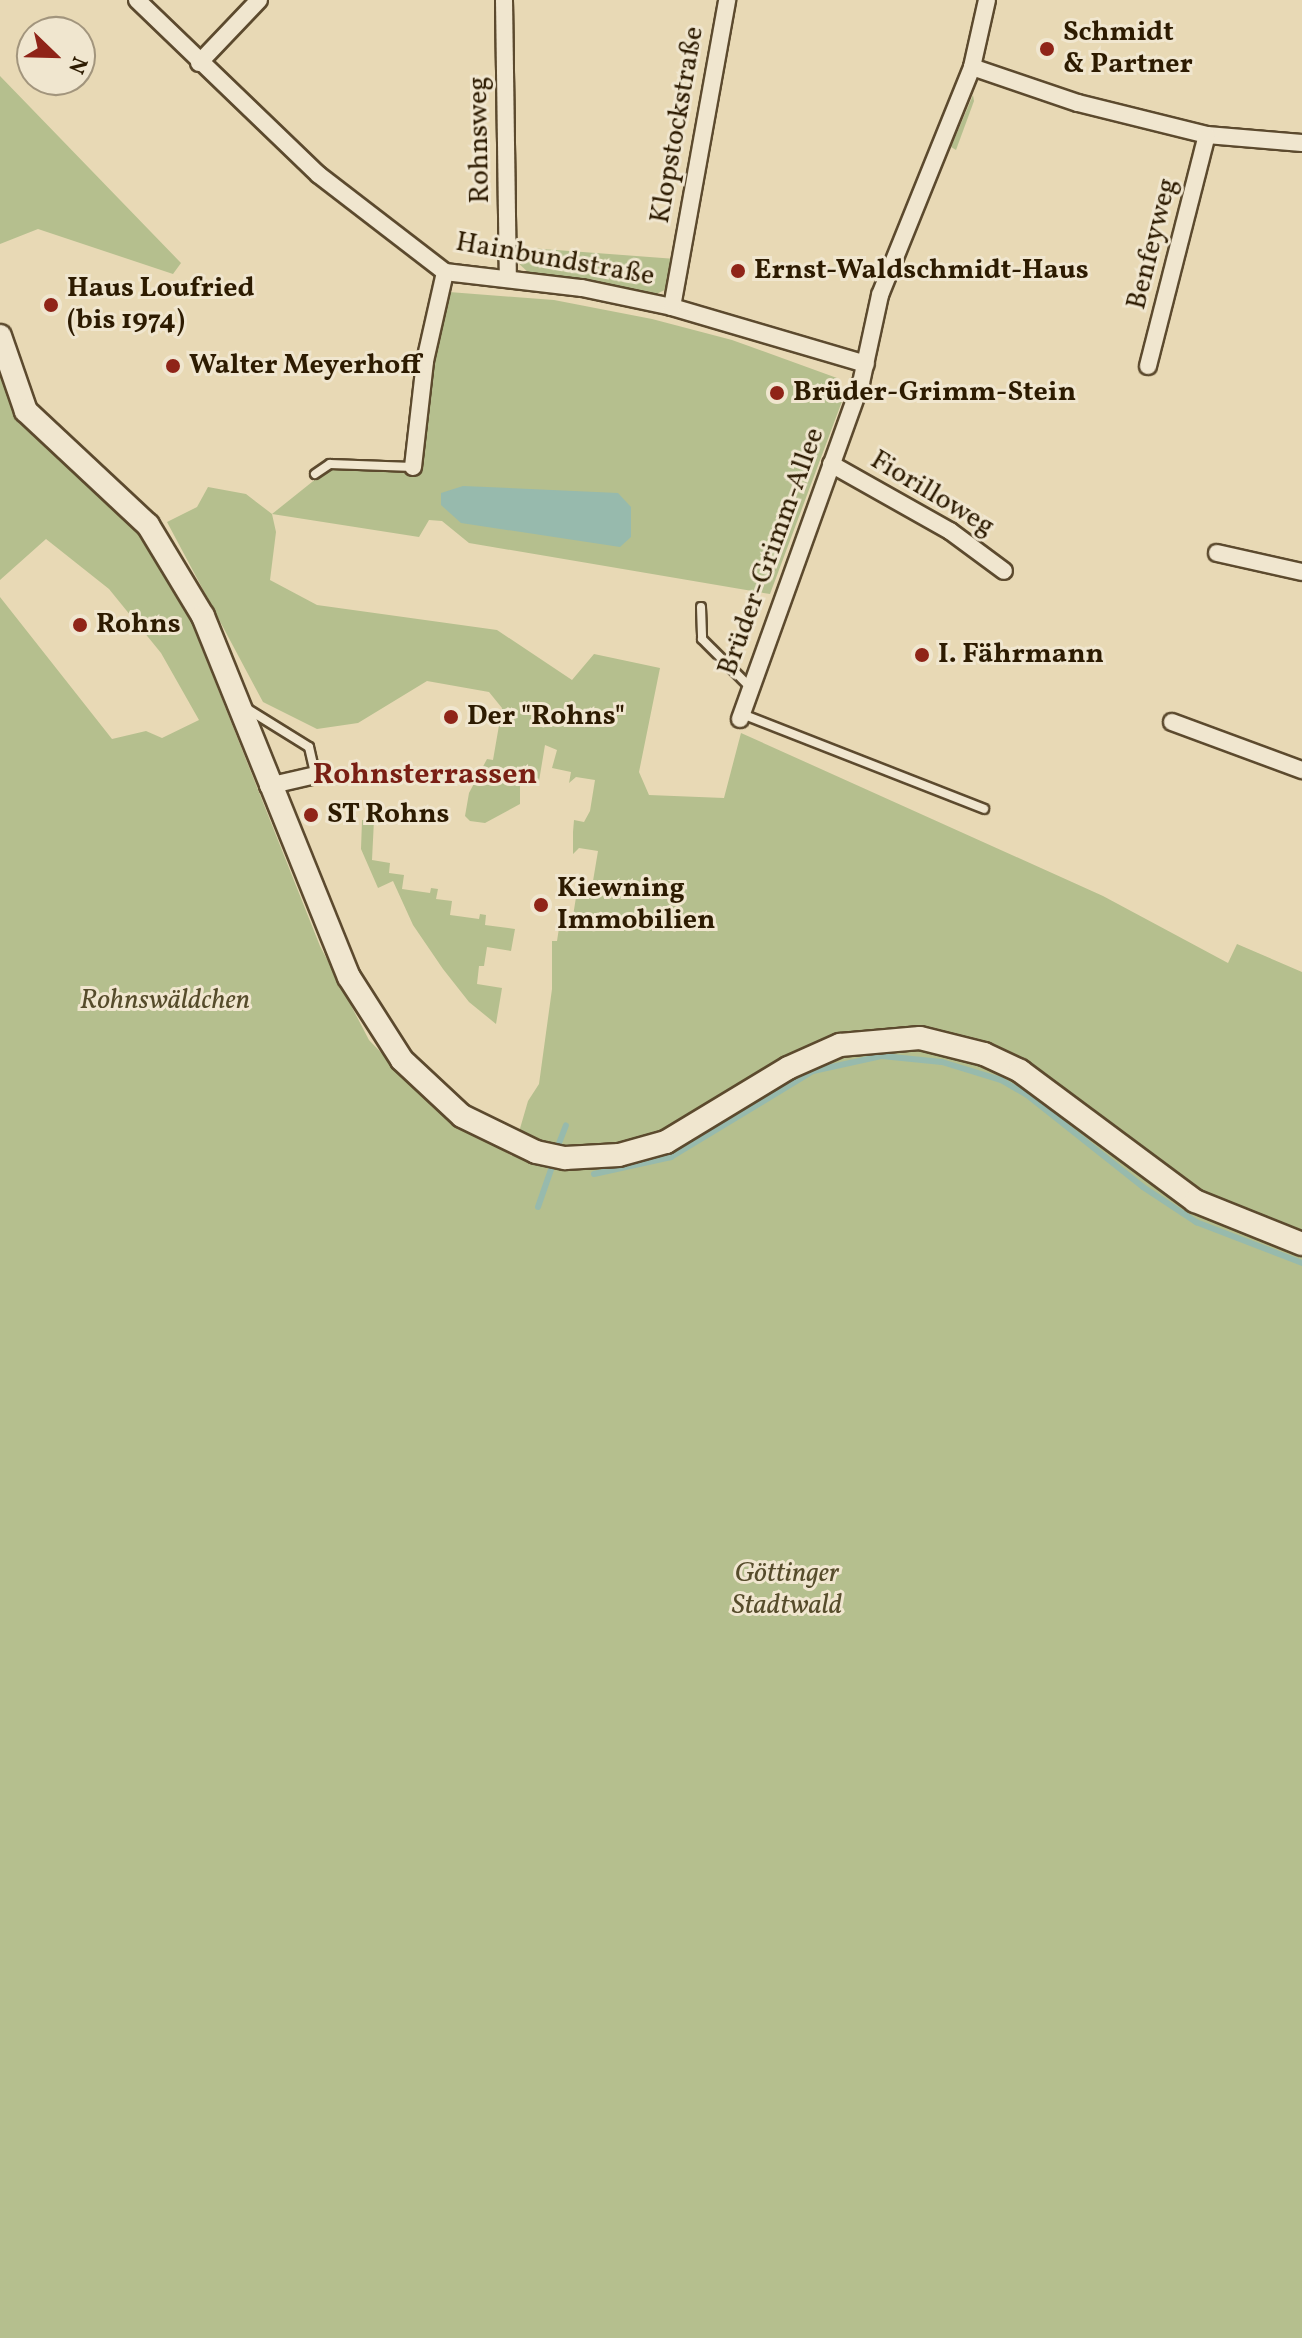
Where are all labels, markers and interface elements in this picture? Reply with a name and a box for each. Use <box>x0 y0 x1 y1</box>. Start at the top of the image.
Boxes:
north arrow <box>16 16 96 96</box>
place label: Schmidt & Partner <box>1063 16 1193 82</box>
street label: Klopstockstraße <box>644 24 712 226</box>
marker: Schmidt & Partner <box>1038 40 1056 58</box>
text: N <box>59 51 94 78</box>
street label: Rohnsweg <box>462 76 498 204</box>
street label: Benfeyweg <box>1120 175 1186 313</box>
street label: Hainbundstraße <box>453 226 657 294</box>
place label: Ernst-Waldschmidt-Haus <box>754 254 1089 288</box>
marker: Ernst-Waldschmidt-Haus <box>729 262 747 280</box>
place label: Haus Loufried (bis 1974) <box>67 272 255 338</box>
marker: Haus Loufried (bis 1974) <box>42 296 60 314</box>
place label: Walter Meyerhoff <box>189 349 421 383</box>
marker: Walter Meyerhoff <box>164 357 182 375</box>
place label: Brüder-Grimm-Stein <box>793 376 1076 410</box>
marker: Brüder-Grimm-Stein <box>768 384 786 402</box>
street label: Brüder-Grimm-Allee <box>712 423 832 681</box>
street label: Fiorilloweg <box>864 444 1000 544</box>
place label: Rohns <box>96 608 181 642</box>
marker: Rohns <box>71 616 89 634</box>
place label: I. Fährmann <box>938 638 1104 672</box>
marker: I. Fährmann <box>913 646 931 664</box>
place label: Der "Rohns" <box>467 700 625 734</box>
marker: Der "Rohns" <box>442 708 460 726</box>
district label: Rohnsterrassen <box>313 757 537 793</box>
place label: ST Rohns <box>327 798 450 832</box>
marker: ST Rohns <box>302 806 320 824</box>
place label: Kiewning Immobilien <box>557 872 716 938</box>
marker: Kiewning Immobilien <box>532 896 550 914</box>
park label: Rohnswäldchen <box>80 984 250 1018</box>
park label: Göttinger Stadtwald <box>732 1557 842 1623</box>

